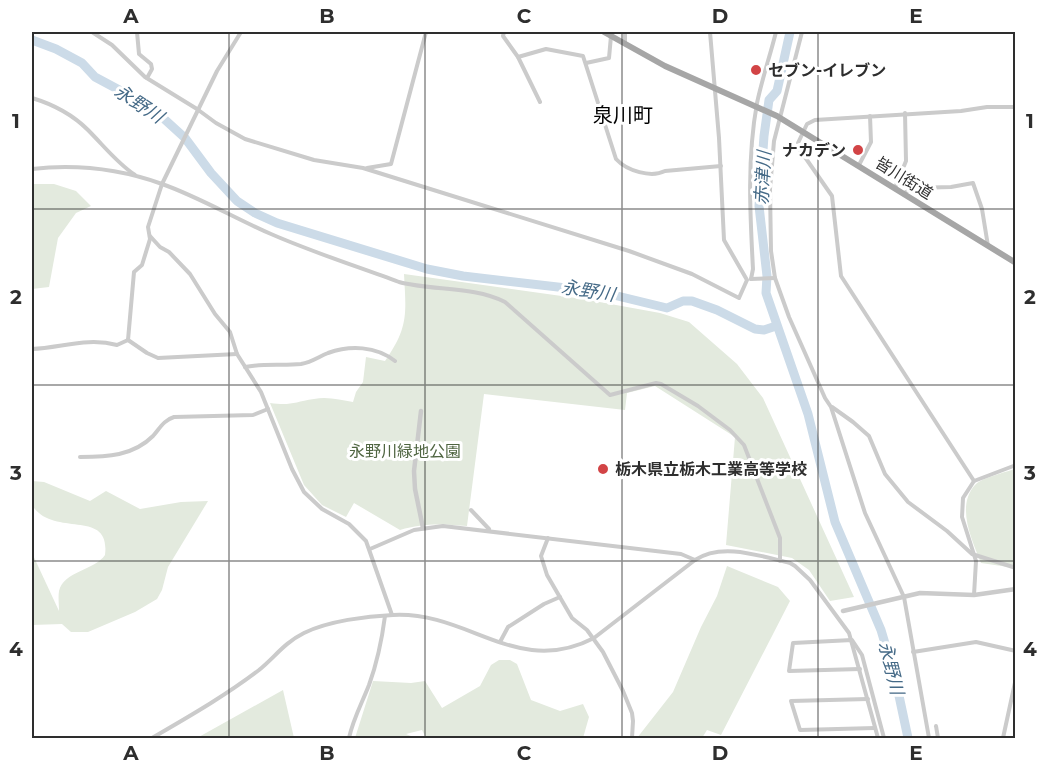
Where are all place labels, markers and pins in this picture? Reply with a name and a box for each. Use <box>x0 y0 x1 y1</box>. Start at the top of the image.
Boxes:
place label: セブン-イレブン <box>768 61 886 80</box>
marker: セブン-イレブン <box>749 63 763 77</box>
place label: ナカデン <box>782 141 846 160</box>
marker: ナカデン <box>851 143 865 157</box>
place label: 栃木県立栃木工業高等学校 <box>615 460 807 479</box>
marker: 栃木県立栃木工業高等学校 <box>596 462 610 476</box>

